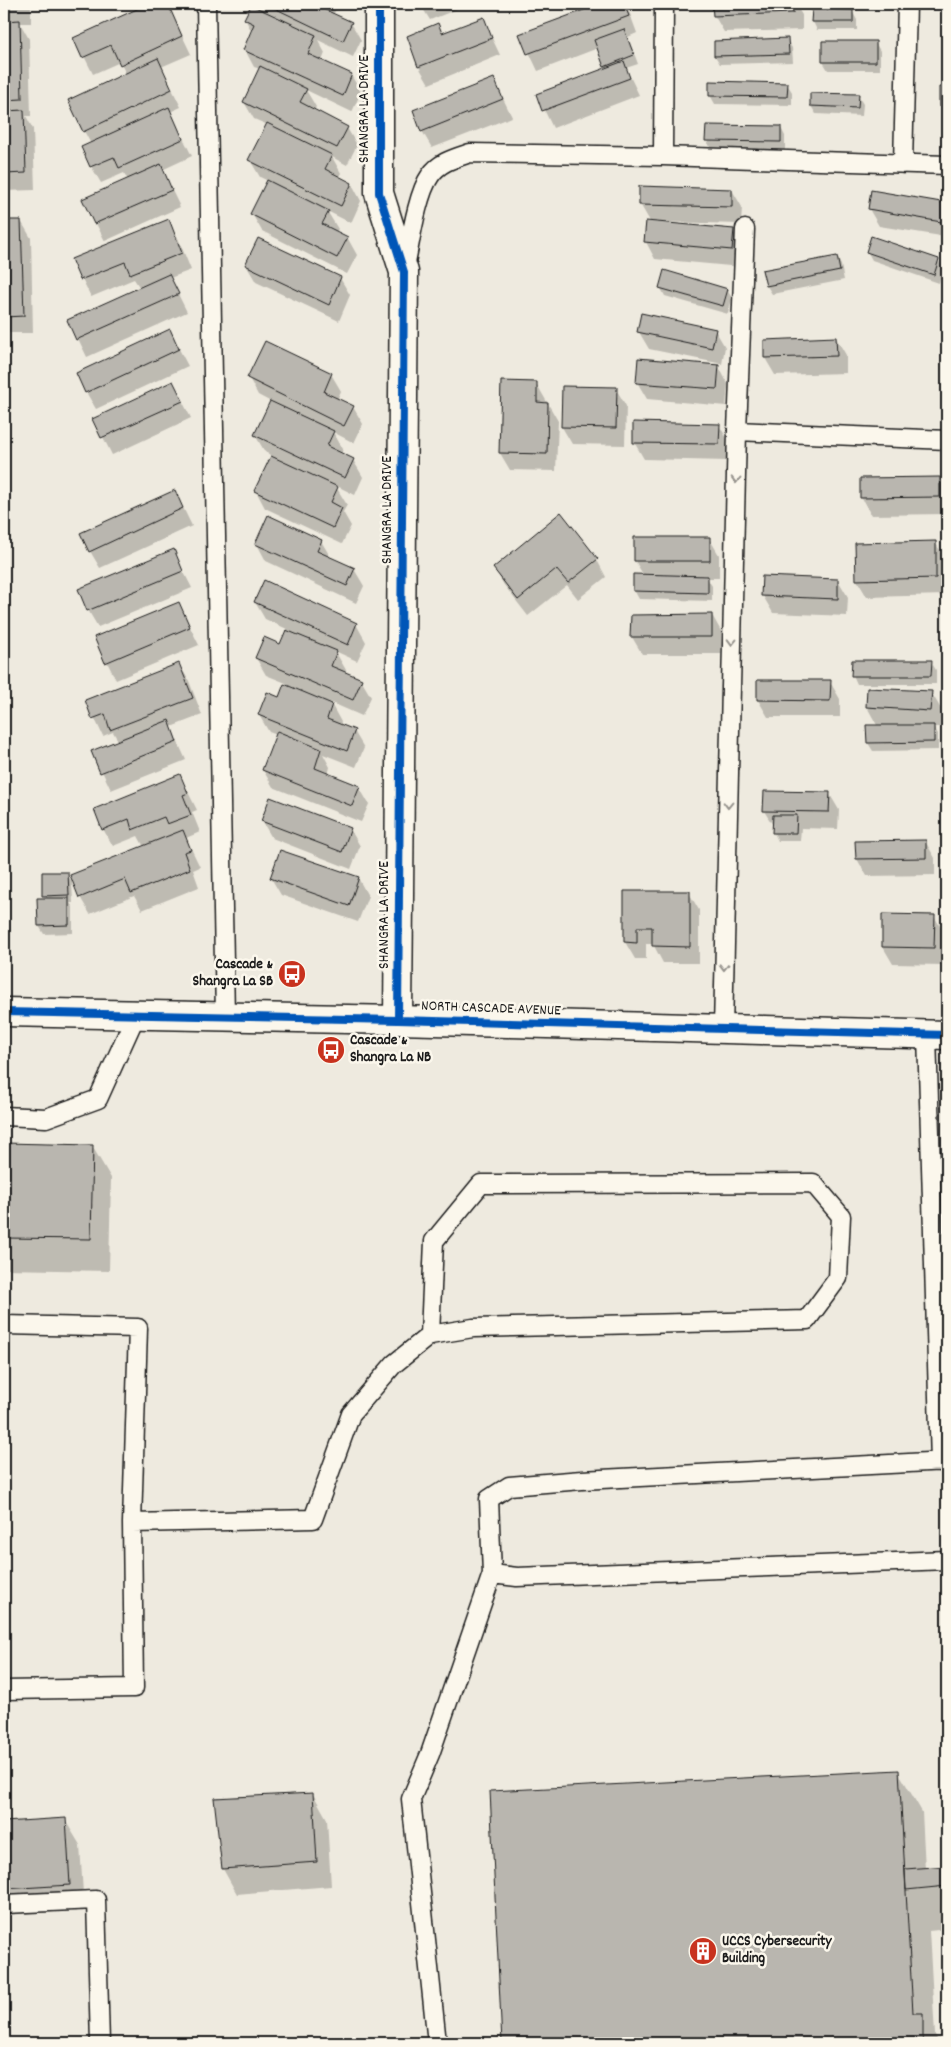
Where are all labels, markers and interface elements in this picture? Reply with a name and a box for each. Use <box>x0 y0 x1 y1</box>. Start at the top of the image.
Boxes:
street label: SHANGRA LA DRIVE <box>354 55 376 163</box>
street label: SHANGRA LA DRIVE <box>377 456 399 564</box>
one-way arrow <box>730 476 741 484</box>
one-way arrow <box>727 639 737 647</box>
one-way arrow <box>723 802 733 809</box>
street label: SHANGRA LA DRIVE <box>374 861 396 969</box>
place label: Cascade & Shangra La SB <box>193 954 273 993</box>
bus stop icon: Cascade & Shangra La SB <box>277 959 307 989</box>
one-way arrow <box>719 964 730 972</box>
street label: NORTH CASCADE AVENUE <box>421 996 561 1022</box>
place label: Cascade & Shangra La NB <box>350 1030 431 1069</box>
bus stop icon: Cascade & Shangra La NB <box>316 1035 346 1065</box>
place label: UCCS Cybersecurity Building <box>722 1931 833 1970</box>
building icon: UCCS Cybersecurity Building <box>688 1936 718 1966</box>

